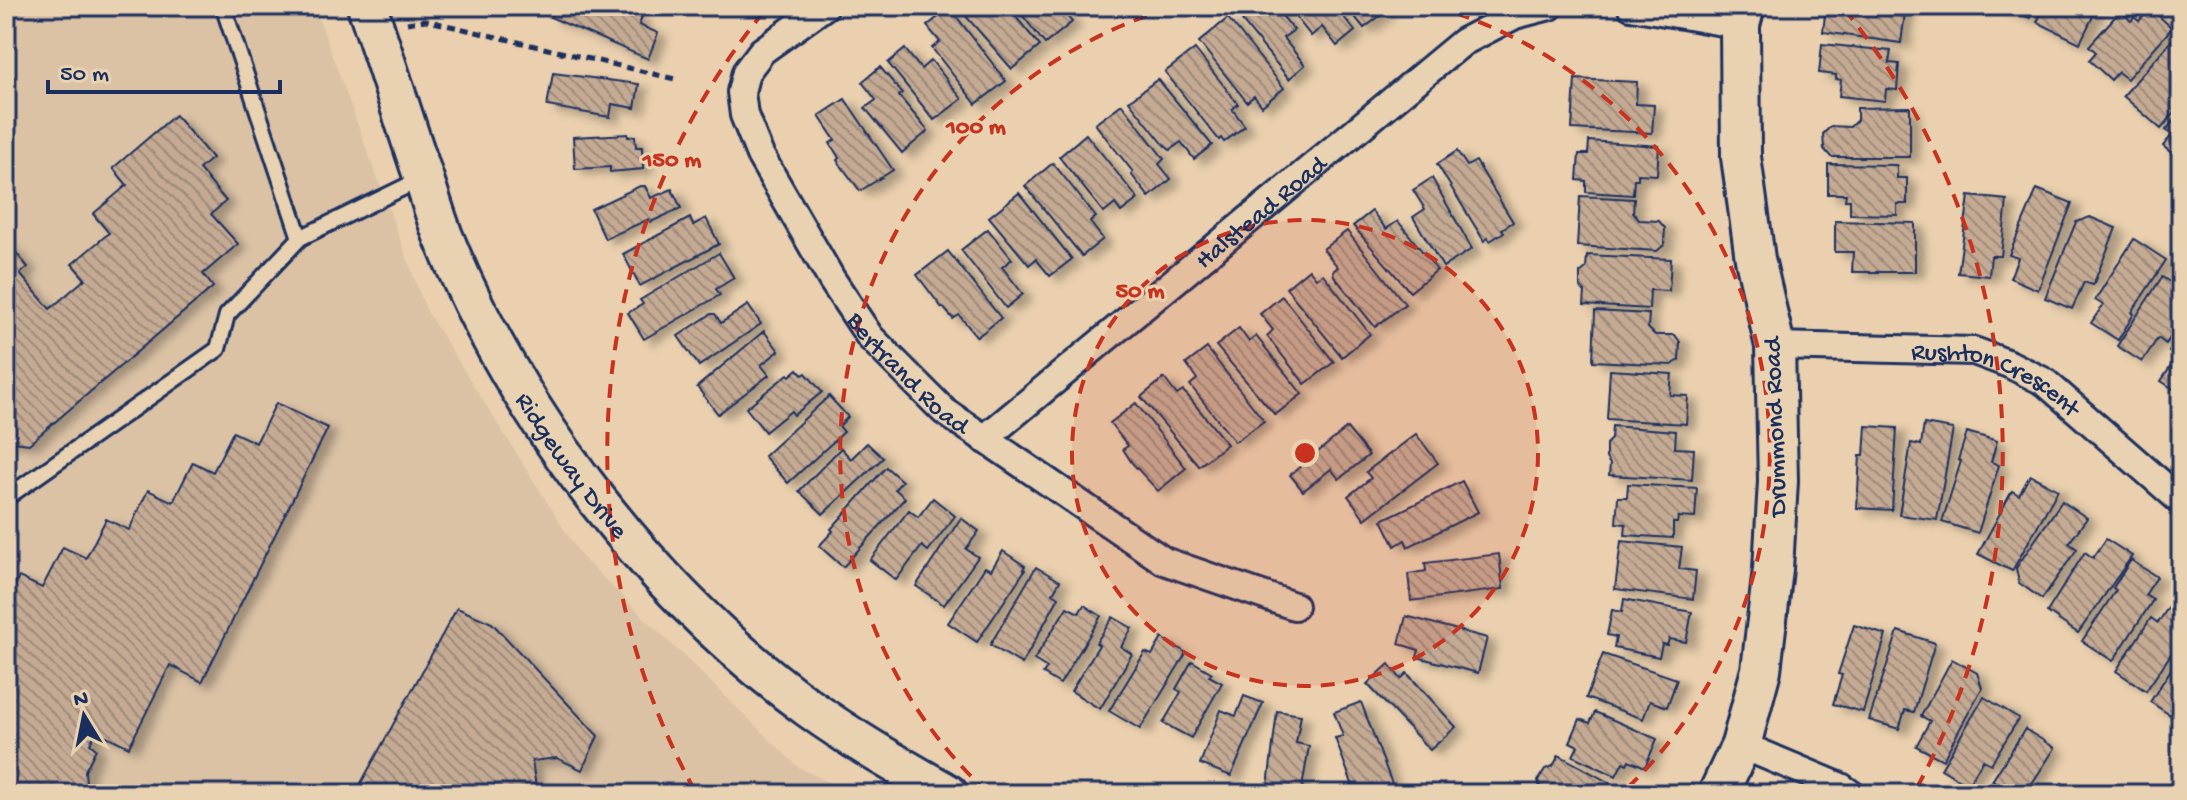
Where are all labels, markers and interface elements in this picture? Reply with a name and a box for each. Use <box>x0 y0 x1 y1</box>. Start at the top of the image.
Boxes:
scale bar <box>48 44 280 94</box>
text: 50 m <box>60 61 109 90</box>
text: 100 m <box>945 114 1006 143</box>
text: 150 m <box>642 147 701 176</box>
street label: Halstead Road <box>1191 149 1336 277</box>
text: 50 m <box>1116 278 1164 307</box>
street label: Bertrand Road <box>837 307 975 444</box>
street label: Drummond Road <box>1759 335 1796 519</box>
street label: Rushton Crescent <box>1911 338 2087 427</box>
street label: Ridgeway Drive <box>506 388 633 547</box>
centre of rings <box>1291 439 1319 467</box>
north arrow <box>44 676 124 756</box>
text: N <box>72 686 91 714</box>

